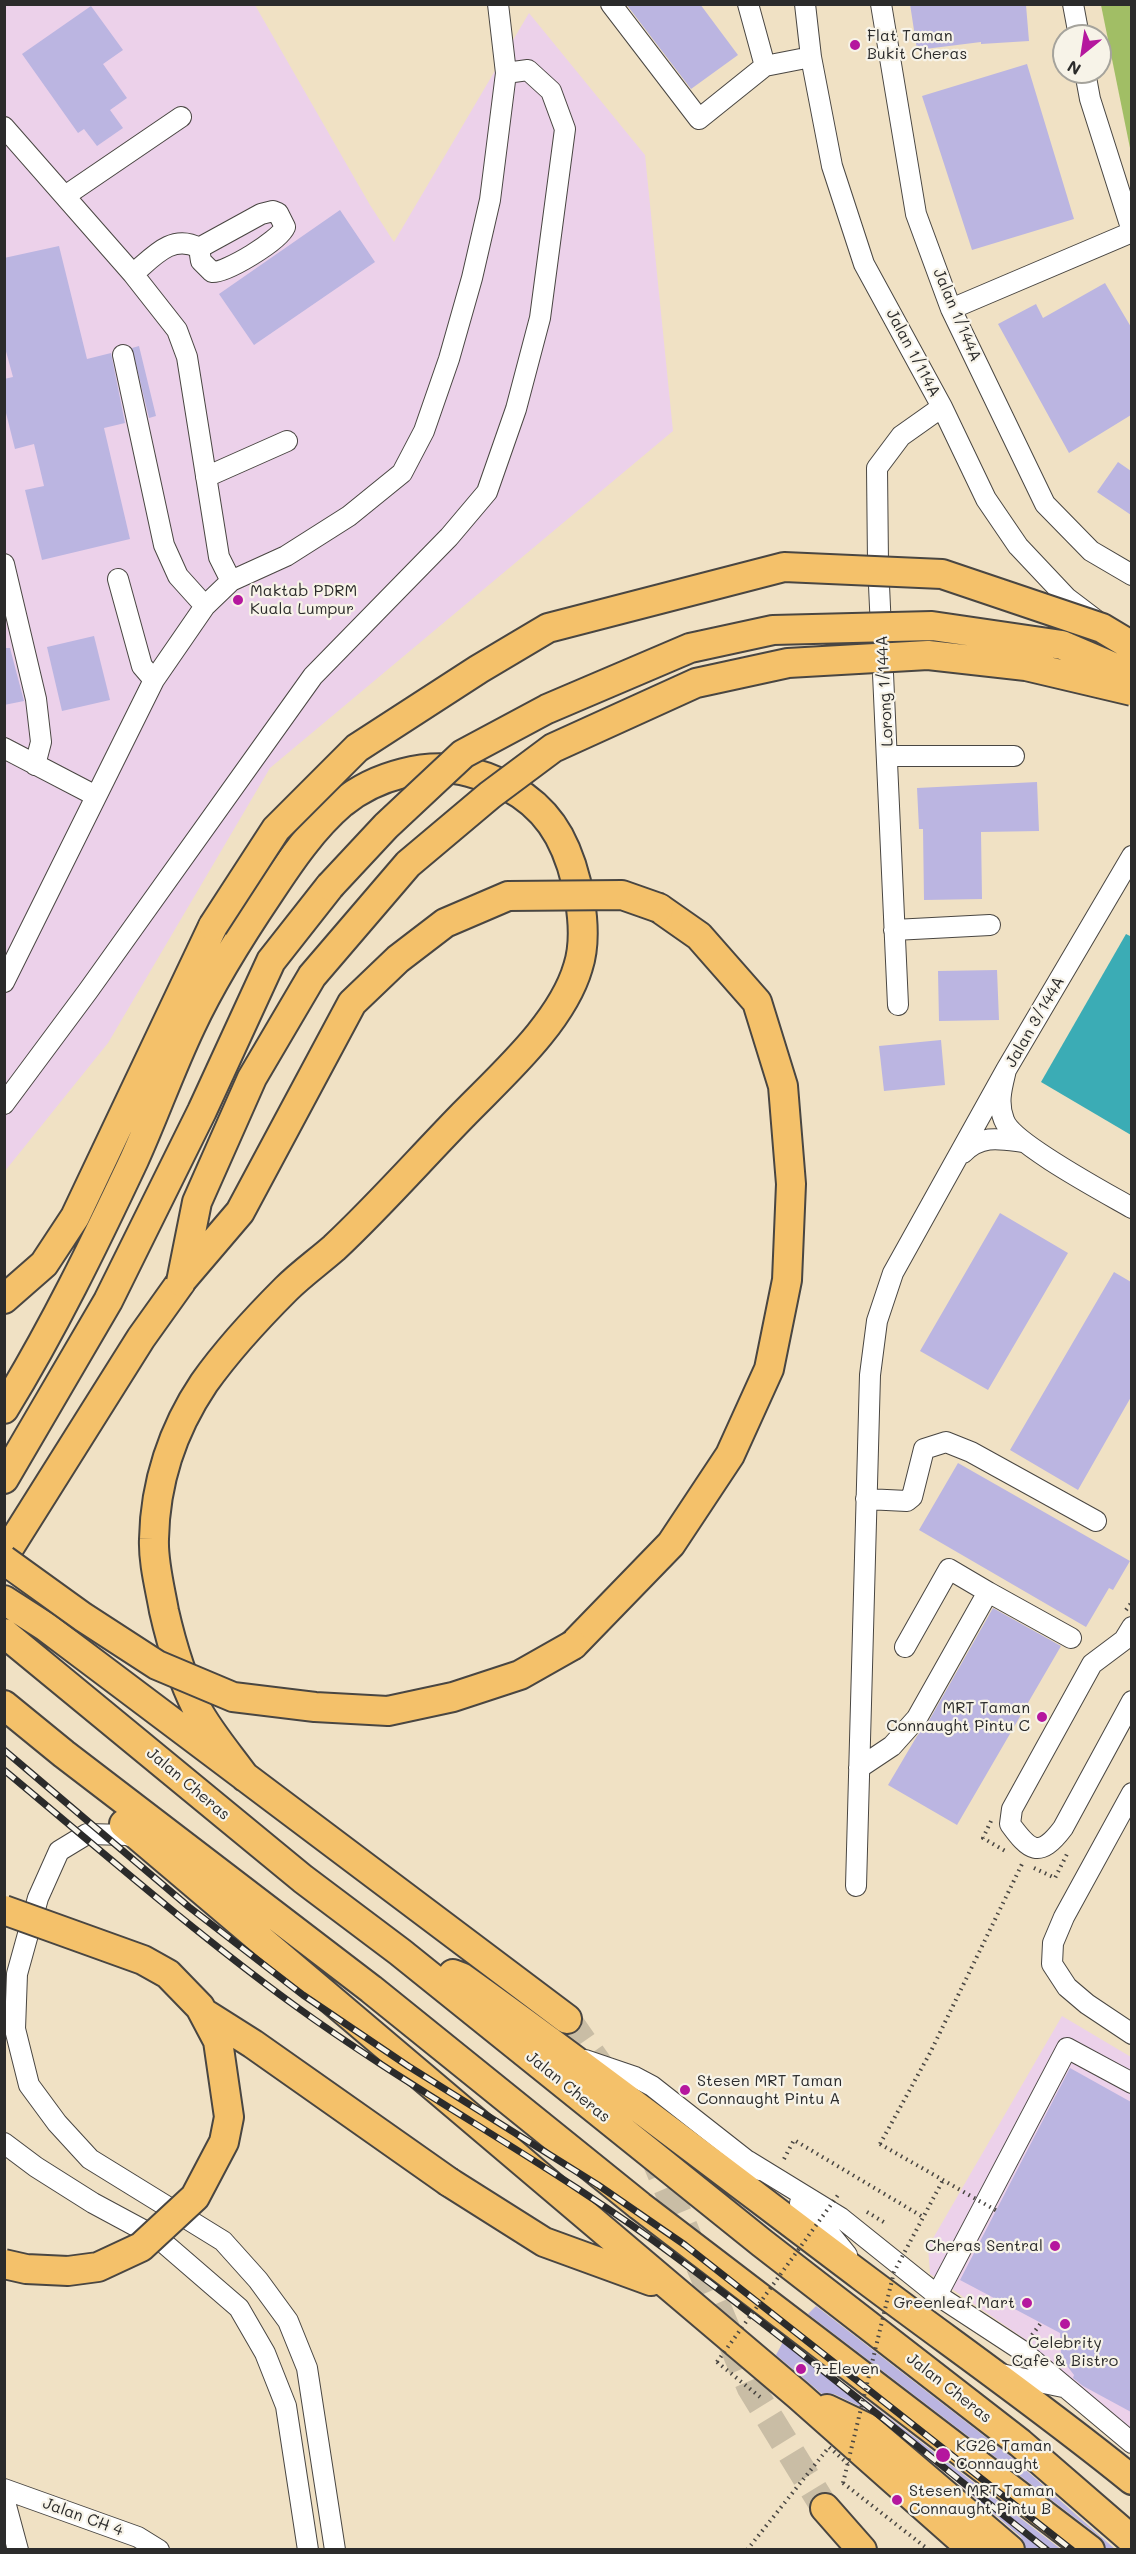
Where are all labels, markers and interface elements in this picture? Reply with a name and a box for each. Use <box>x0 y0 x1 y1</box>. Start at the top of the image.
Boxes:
north arrow <box>1052 24 1112 84</box>
place label: Flat Taman Bukit Cheras <box>867 26 967 64</box>
marker: Flat Taman Bukit Cheras <box>848 38 862 52</box>
text: N <box>1063 56 1084 80</box>
street label: Jalan 1/144A <box>929 266 985 364</box>
street label: Jalan 1/114A <box>882 306 944 400</box>
place label: Maktab PDRM Kuala Lumpur <box>250 581 357 619</box>
marker: Maktab PDRM Kuala Lumpur <box>231 593 245 607</box>
street label: Lorong 1/144A <box>873 635 897 747</box>
street label: Jalan 3/144A <box>1001 973 1069 1071</box>
place label: MRT Taman Connaught Pintu C <box>886 1698 1030 1736</box>
marker: MRT Taman Connaught Pintu C <box>1035 1710 1049 1724</box>
street label: Jalan Cheras <box>142 1744 234 1824</box>
street label: Jalan Cheras <box>522 2047 614 2127</box>
place label: Stesen MRT Taman Connaught Pintu A <box>697 2071 842 2109</box>
marker: Stesen MRT Taman Connaught Pintu A <box>678 2083 692 2097</box>
place label: Cheras Sentral <box>925 2236 1043 2256</box>
marker: Cheras Sentral <box>1048 2239 1062 2253</box>
place label: Greenleaf Mart <box>893 2293 1015 2313</box>
marker: Greenleaf Mart <box>1020 2296 1034 2310</box>
marker: Celebrity Cafe & Bistro <box>1058 2317 1072 2331</box>
place label: Celebrity Cafe & Bistro <box>1012 2333 1118 2371</box>
street label: Jalan Cheras <box>903 2349 995 2427</box>
place label: 7-Eleven <box>813 2359 879 2379</box>
marker: 7-Eleven <box>794 2362 808 2376</box>
place label: KG26 Taman Connaught <box>956 2436 1052 2474</box>
marker: KG26 Taman Connaught <box>934 2446 952 2464</box>
place label: Stesen MRT Taman Connaught Pintu B <box>909 2481 1054 2519</box>
marker: Stesen MRT Taman Connaught Pintu B <box>890 2493 904 2507</box>
street label: Jalan CH 4 <box>40 2494 126 2540</box>

